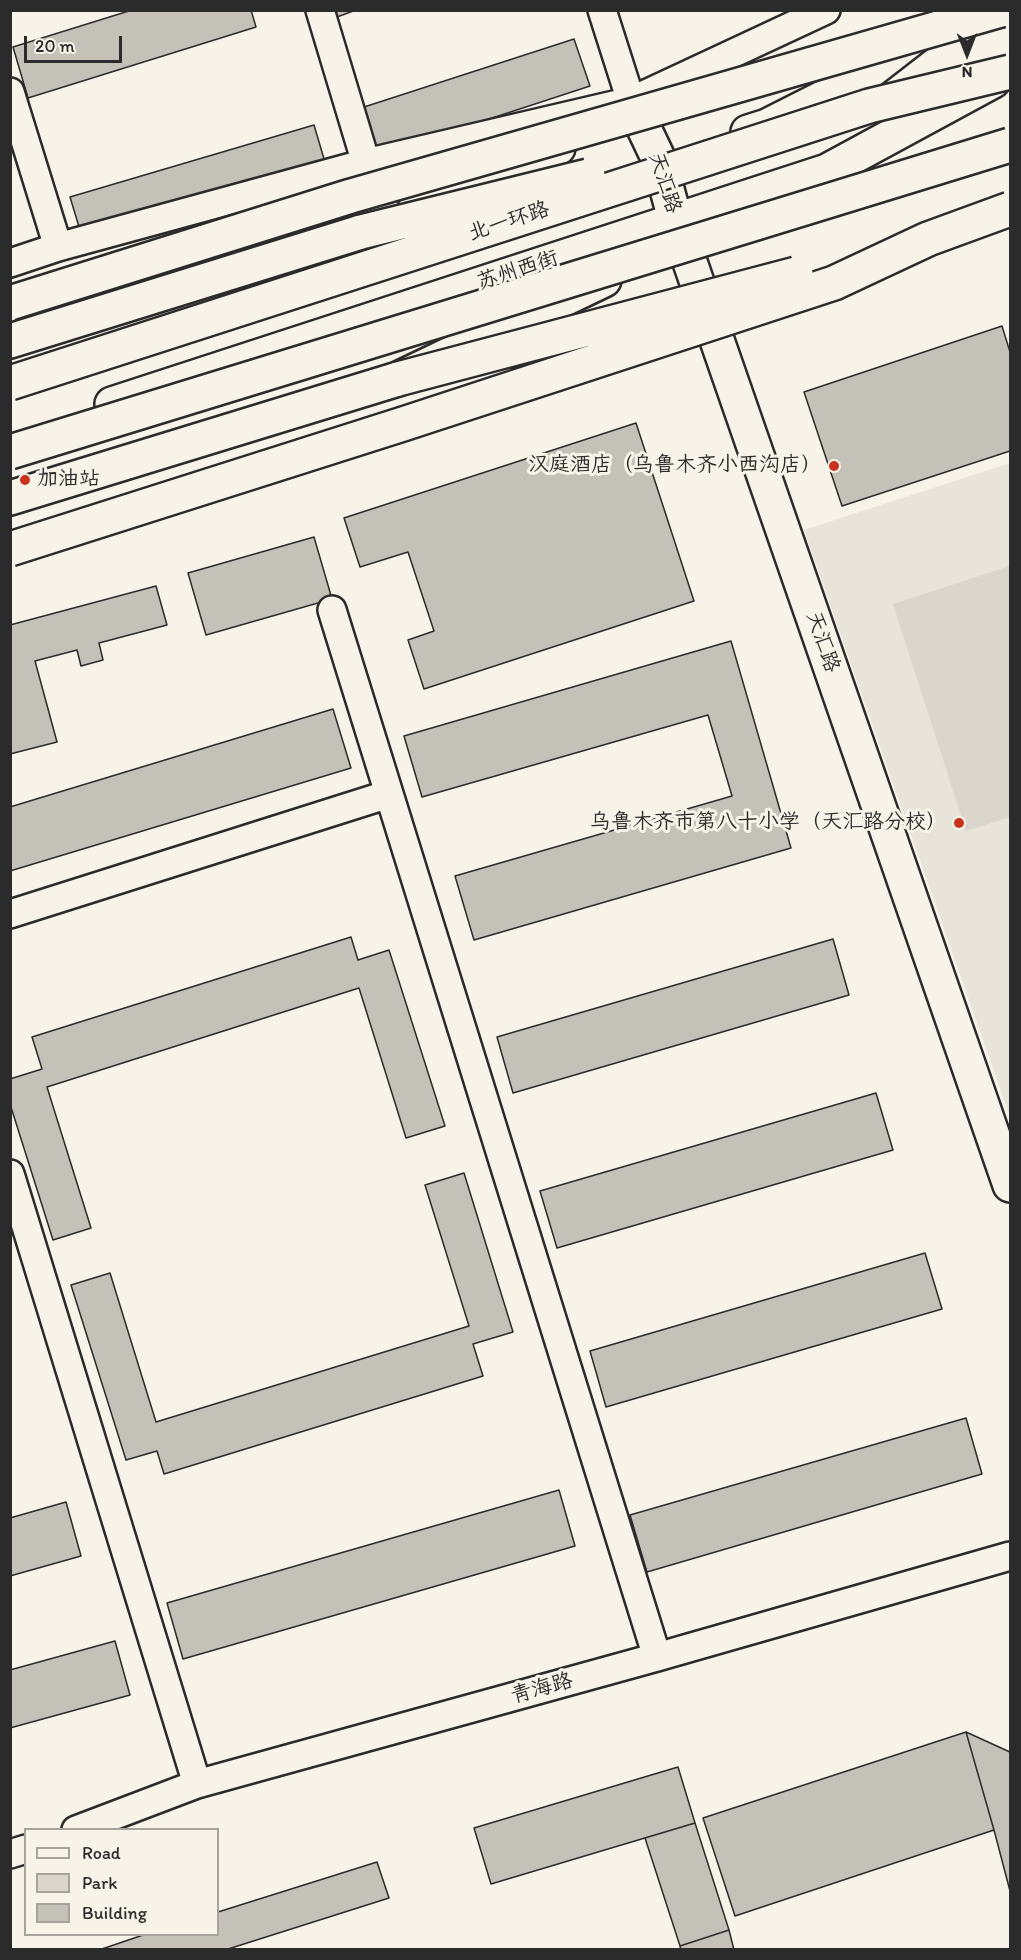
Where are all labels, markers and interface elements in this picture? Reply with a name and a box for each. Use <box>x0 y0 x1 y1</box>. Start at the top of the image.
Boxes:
scale bar <box>27 24 124 62</box>
north arrow <box>937 24 997 84</box>
text: 20 m <box>35 35 75 57</box>
text: N <box>962 63 972 82</box>
street label: 天汇路 <box>642 149 686 217</box>
street label: 北一环路 <box>465 197 553 247</box>
street label: 苏州西街 <box>474 246 562 296</box>
place label: 汉庭酒店（乌鲁木齐小西沟店） <box>528 453 822 479</box>
marker: 汉庭酒店（乌鲁木齐小西沟店） <box>827 459 841 473</box>
place label: 加油站 <box>37 467 100 493</box>
marker: 加油站 <box>18 473 32 487</box>
street label: 天汇路 <box>800 608 844 676</box>
place label: 乌鲁木齐市第八十小学（天汇路分校） <box>590 810 947 836</box>
marker: 乌鲁木齐市第八十小学（天汇路分校） <box>952 816 966 830</box>
street label: 青海路 <box>508 1669 576 1709</box>
legend <box>24 1828 219 1936</box>
text: Road <box>82 1842 121 1864</box>
text: Park <box>82 1872 117 1894</box>
text: Building <box>82 1902 147 1924</box>

